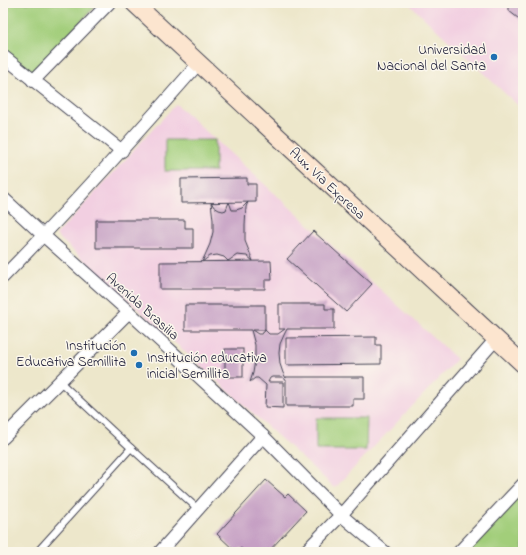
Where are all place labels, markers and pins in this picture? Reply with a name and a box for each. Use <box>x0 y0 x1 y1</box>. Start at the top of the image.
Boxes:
place label: Universidad Nacional del Santa <box>377 40 486 77</box>
marker: Universidad Nacional del Santa <box>489 52 499 62</box>
place label: Institución Educativa Semillita <box>16 336 126 373</box>
marker: Institución Educativa Semillita <box>129 348 139 358</box>
place label: Institución educativa inicial Semillita <box>147 348 267 385</box>
marker: Institución educativa inicial Semillita <box>134 360 144 370</box>

